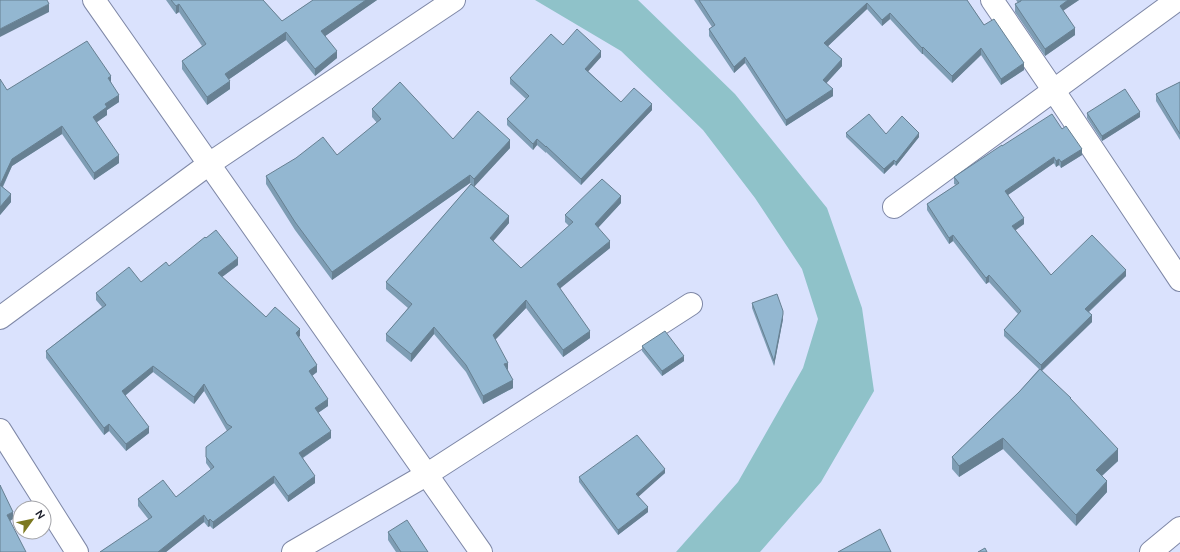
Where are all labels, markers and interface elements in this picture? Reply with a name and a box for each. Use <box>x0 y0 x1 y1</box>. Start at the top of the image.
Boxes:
north arrow <box>12 500 52 540</box>
text: N <box>33 508 48 521</box>

